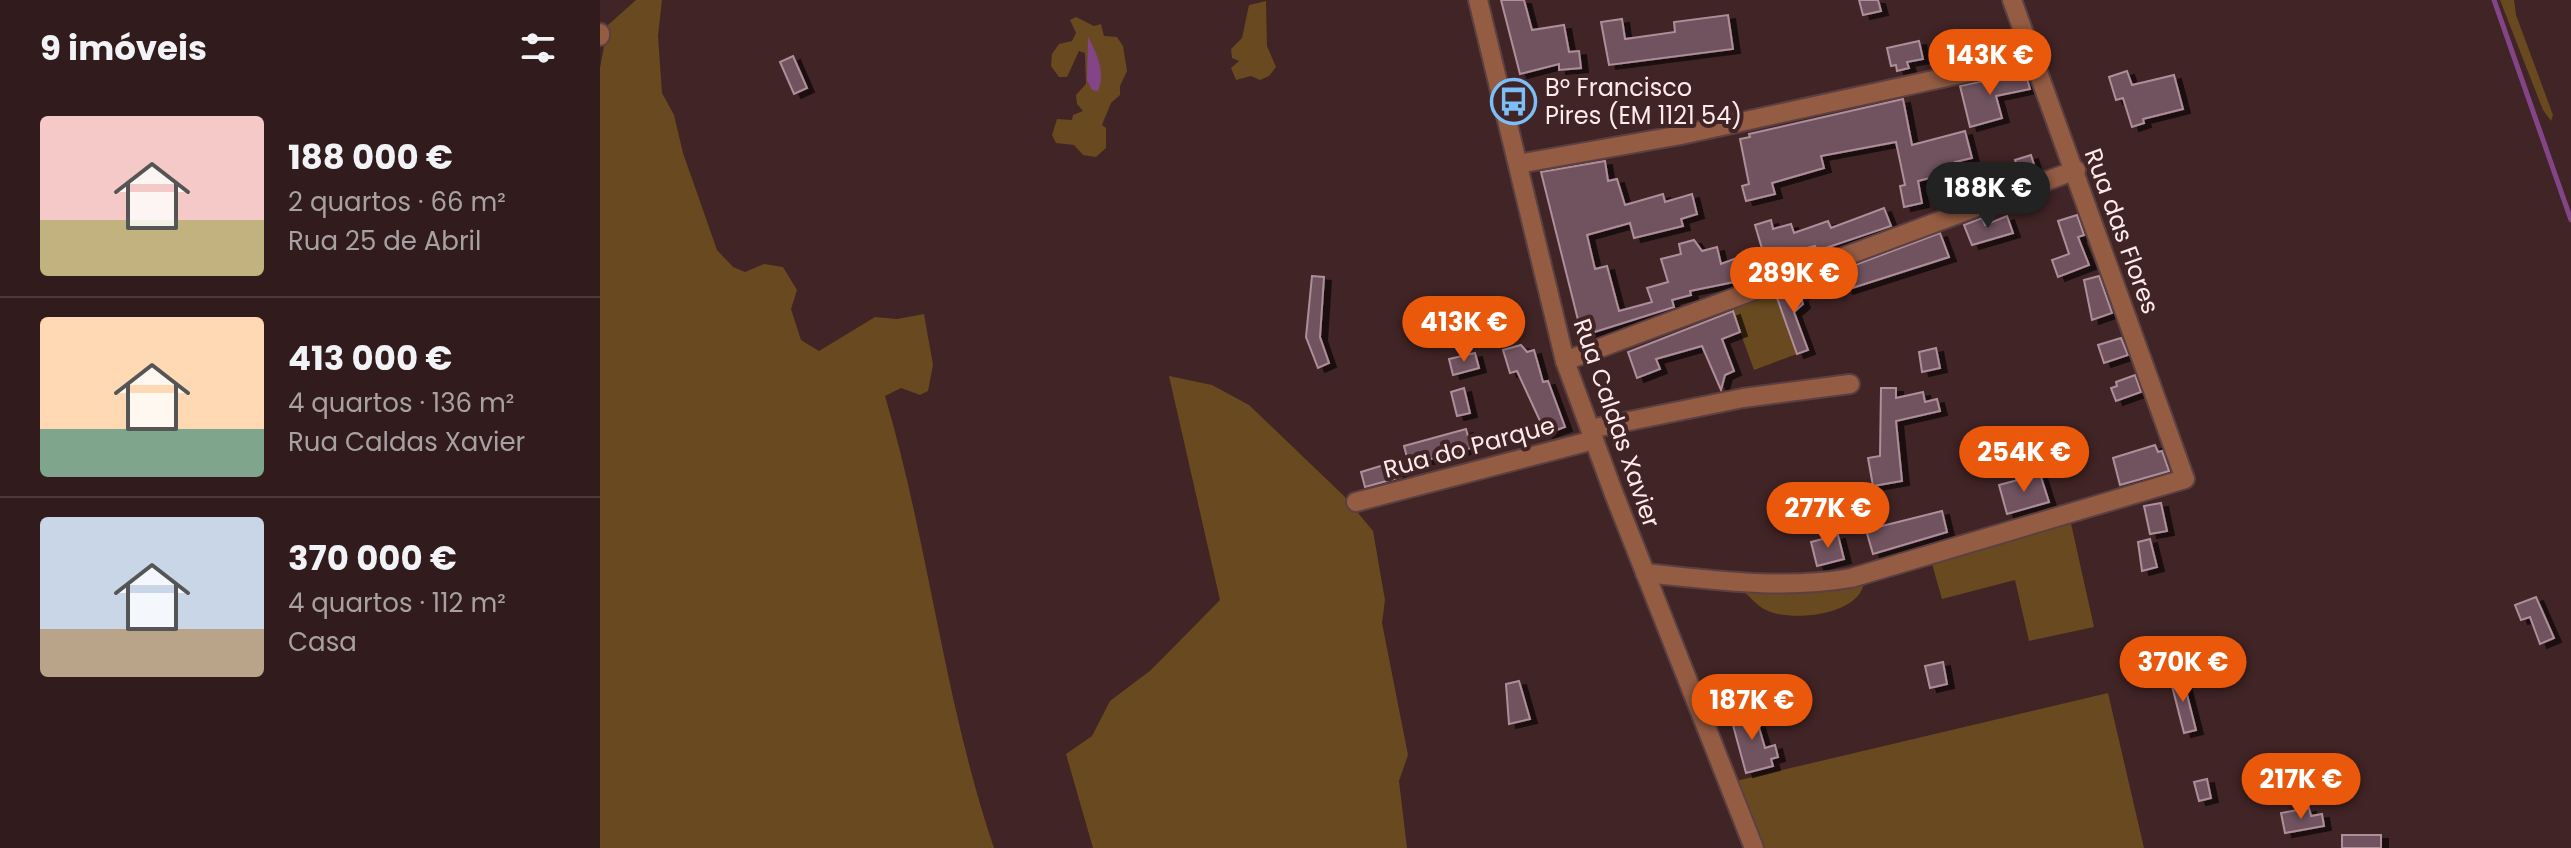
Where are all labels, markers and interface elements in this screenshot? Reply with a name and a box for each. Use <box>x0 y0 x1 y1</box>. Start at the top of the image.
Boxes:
text: 9 imóveis <box>40 24 207 72</box>
icon: filters <box>516 26 560 70</box>
pin: 143K € <box>1925 29 2055 97</box>
text: 143K € <box>1946 37 2034 73</box>
place label: Bº Francisco Pires (EM 1121 54) <box>1545 71 1742 132</box>
bus stop icon: Bº Francisco Pires (EM 1121 54) <box>1490 77 1538 125</box>
text: 188 000 € <box>288 133 453 181</box>
street label: Rua das Flores <box>2077 144 2167 318</box>
icon: home <box>104 148 200 244</box>
pin: 188K € <box>1923 162 2053 230</box>
text: 188K € <box>1944 170 2032 206</box>
text: 2 quartos · 66 m² <box>288 184 506 220</box>
text: Rua 25 de Abril <box>288 223 481 259</box>
pin: 289K € <box>1729 247 1859 315</box>
text: 289K € <box>1748 255 1840 291</box>
pin: 413K € <box>1399 296 1529 364</box>
text: 413K € <box>1420 304 1508 340</box>
street label: Rua Caldas Xavier <box>1566 314 1668 532</box>
text: 413 000 € <box>288 334 452 382</box>
icon: home <box>104 349 200 445</box>
text: 4 quartos · 136 m² <box>288 385 514 421</box>
street label: Rua do Parque <box>1380 408 1558 486</box>
text: Rua Caldas Xavier <box>288 424 525 460</box>
pin: 254K € <box>1959 426 2089 494</box>
text: 254K € <box>1977 434 2071 470</box>
pin: 277K € <box>1763 482 1893 550</box>
text: 277K € <box>1785 490 1872 526</box>
text: 370 000 € <box>288 534 457 582</box>
icon: home <box>104 549 200 645</box>
text: 4 quartos · 112 m² <box>288 585 506 621</box>
text: Casa <box>288 624 357 660</box>
pin: 370K € <box>2118 636 2248 704</box>
text: 370K € <box>2138 644 2228 680</box>
pin: 187K € <box>1687 674 1817 742</box>
text: 187K € <box>1710 682 1794 718</box>
pin: 217K € <box>2236 753 2366 821</box>
text: 217K € <box>2260 761 2342 797</box>

